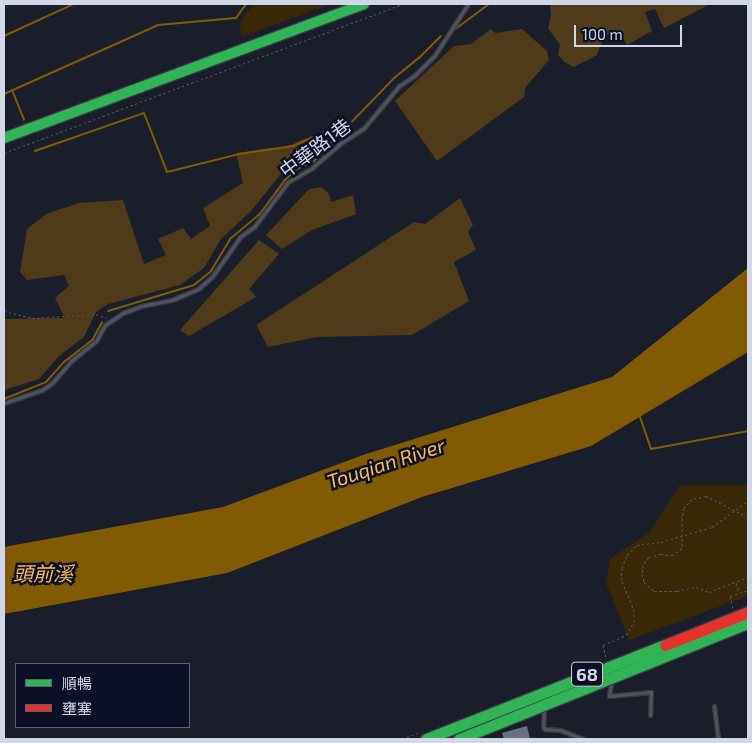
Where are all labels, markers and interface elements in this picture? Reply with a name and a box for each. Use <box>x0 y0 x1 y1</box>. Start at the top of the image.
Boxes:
scale bar <box>577 15 684 47</box>
text: 100 m <box>582 25 623 43</box>
street label: 中華路1巷 <box>275 114 355 182</box>
water label: Touqian River <box>324 433 448 493</box>
water label: 頭前溪 <box>13 561 73 585</box>
road number: 68 <box>571 659 603 690</box>
legend <box>15 663 190 728</box>
text: 順暢 <box>62 674 92 692</box>
text: 壅塞 <box>62 699 92 717</box>

